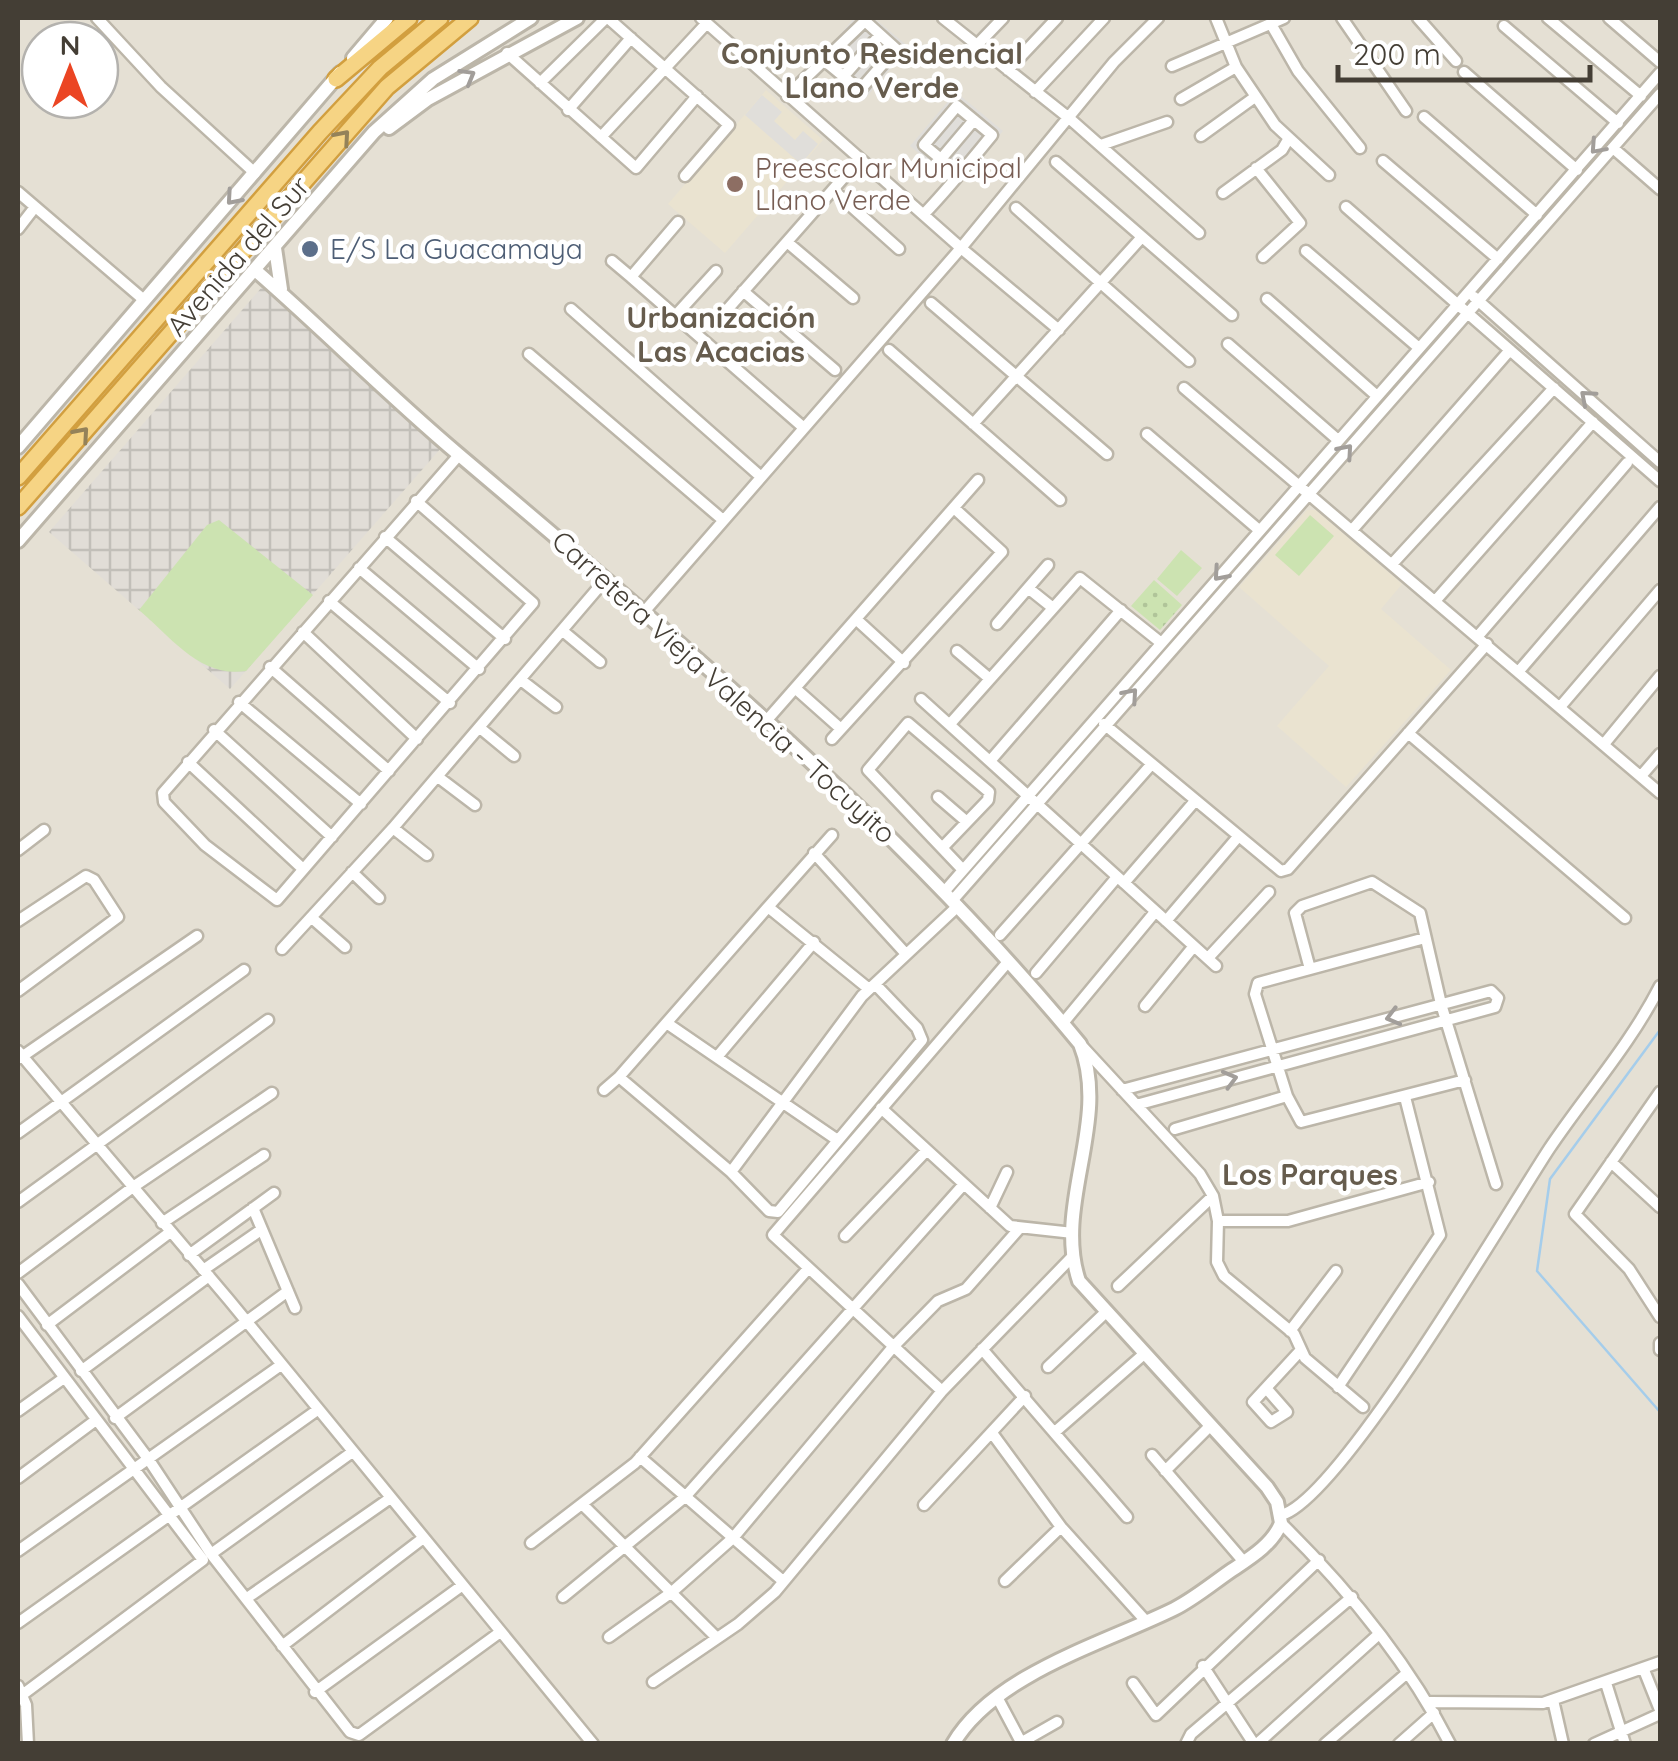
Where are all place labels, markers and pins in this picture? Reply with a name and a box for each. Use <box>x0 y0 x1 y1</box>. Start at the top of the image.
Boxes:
place label: Preescolar Municipal Llano Verde <box>755 150 1022 217</box>
marker: Preescolar Municipal Llano Verde <box>724 173 746 195</box>
place label: E/S La Guacamaya <box>330 231 583 266</box>
marker: E/S La Guacamaya <box>299 238 321 260</box>

